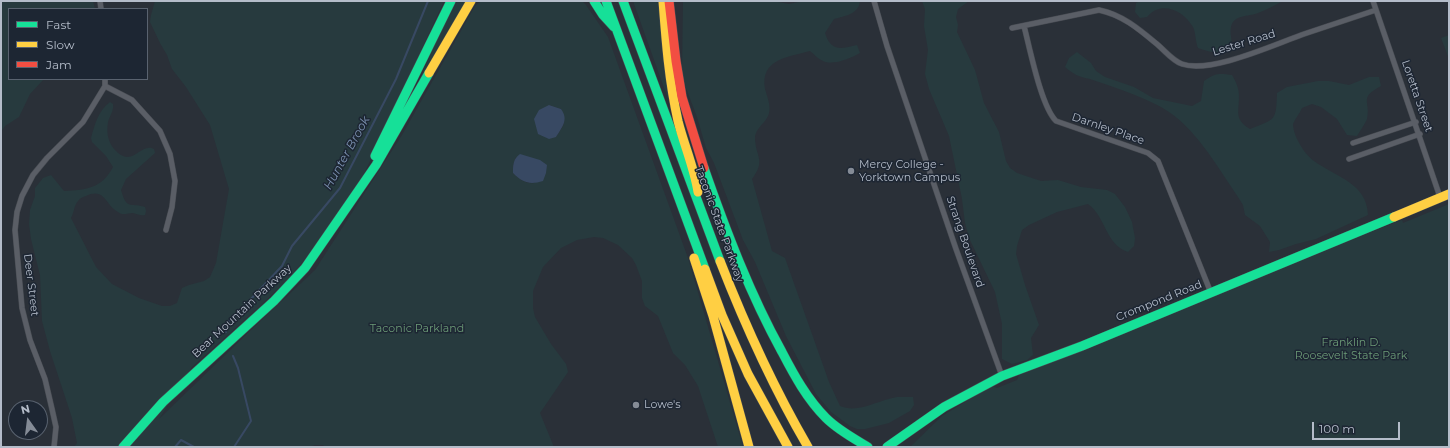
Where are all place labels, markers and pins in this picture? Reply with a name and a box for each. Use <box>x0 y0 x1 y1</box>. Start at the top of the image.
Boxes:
place label: Mercy College - Yorktown Campus <box>859 158 960 184</box>
marker: Mercy College - Yorktown Campus <box>846 166 856 176</box>
place label: Lowe's <box>644 398 681 412</box>
marker: Lowe's <box>631 400 641 410</box>

